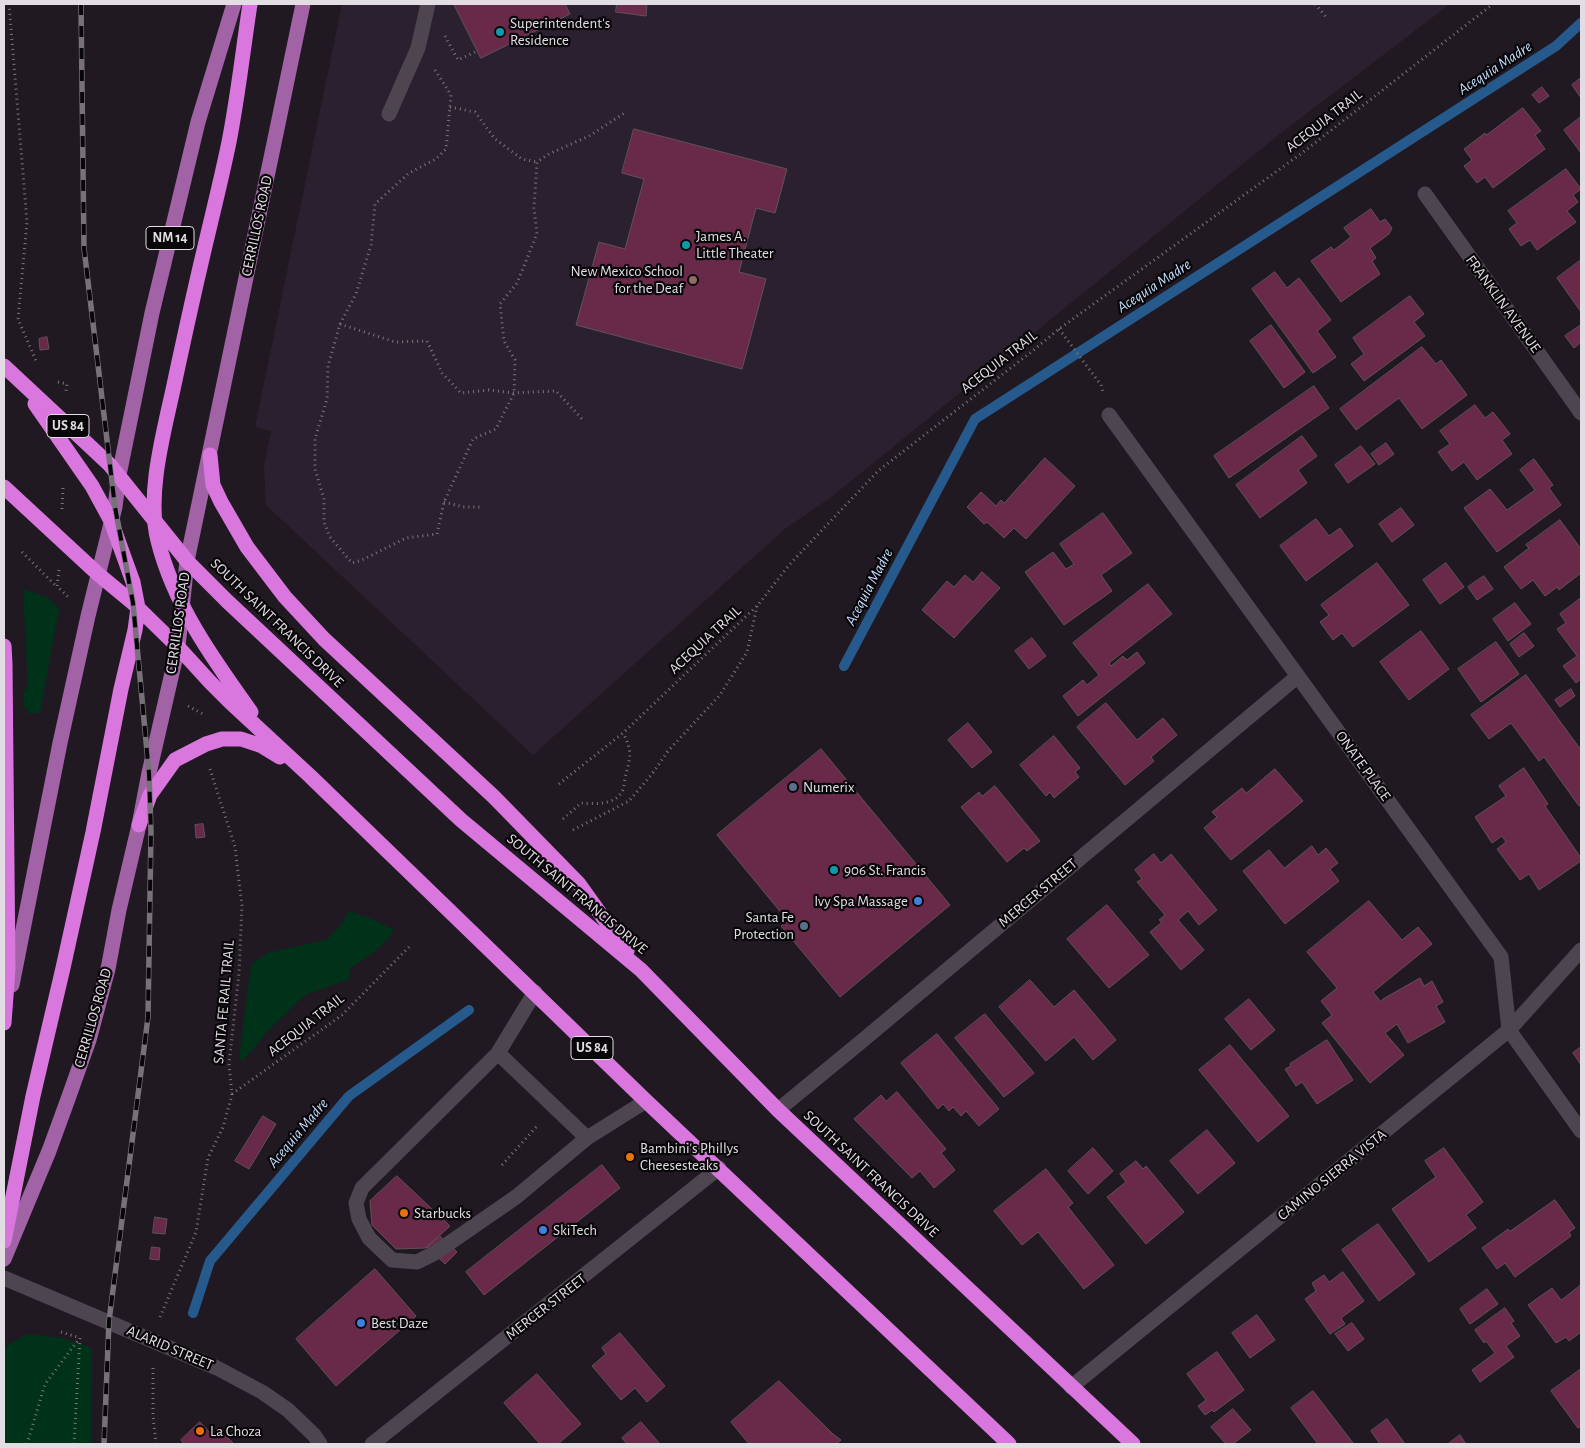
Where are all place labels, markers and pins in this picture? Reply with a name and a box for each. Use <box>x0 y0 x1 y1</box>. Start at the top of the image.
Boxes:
place label: Superintendent's Residence <box>510 14 610 49</box>
marker: Superintendent's Residence <box>494 26 506 38</box>
place label: James A. Little Theater <box>696 227 774 262</box>
marker: James A. Little Theater <box>680 239 692 251</box>
place label: New Mexico School for the Deaf <box>571 262 683 297</box>
marker: New Mexico School for the Deaf <box>687 274 699 286</box>
place label: Numerix <box>803 778 855 796</box>
marker: Numerix <box>787 781 799 793</box>
place label: 906 St. Francis <box>844 861 926 879</box>
marker: 906 St. Francis <box>828 864 840 876</box>
place label: Ivy Spa Massage <box>814 892 908 910</box>
marker: Ivy Spa Massage <box>912 895 924 907</box>
place label: Santa Fe Protection <box>734 908 794 943</box>
marker: Santa Fe Protection <box>798 920 810 932</box>
place label: Bambini's Phillys Cheesesteaks <box>640 1139 739 1174</box>
marker: Bambini's Phillys Cheesesteaks <box>624 1151 636 1163</box>
place label: Starbucks <box>414 1204 471 1222</box>
marker: Starbucks <box>398 1207 410 1219</box>
place label: SkiTech <box>553 1221 597 1239</box>
marker: SkiTech <box>537 1224 549 1236</box>
place label: Best Daze <box>371 1314 428 1332</box>
marker: Best Daze <box>355 1317 367 1329</box>
place label: La Choza <box>210 1422 262 1440</box>
marker: La Choza <box>194 1425 206 1437</box>

